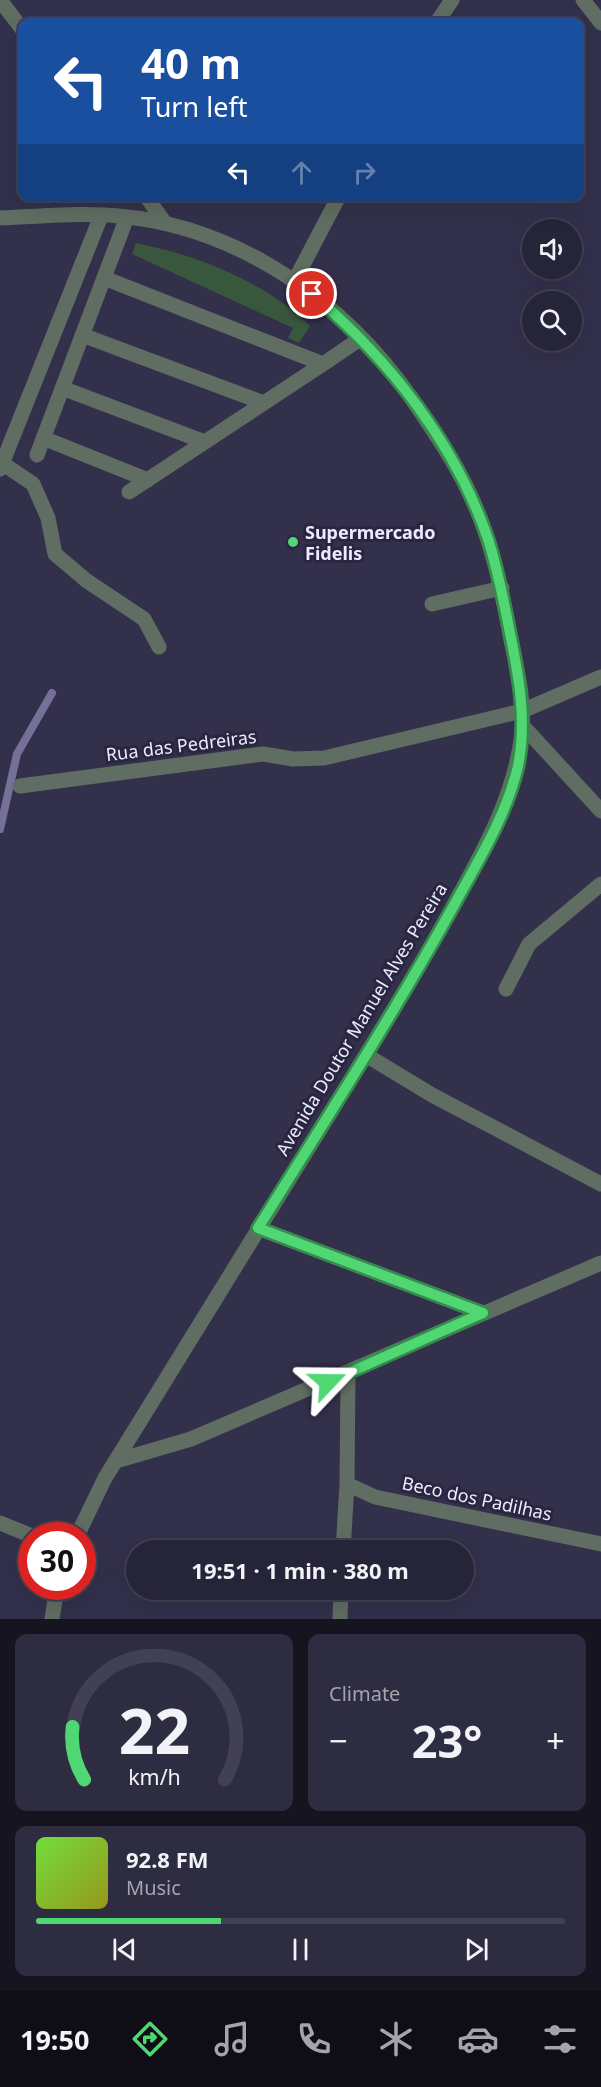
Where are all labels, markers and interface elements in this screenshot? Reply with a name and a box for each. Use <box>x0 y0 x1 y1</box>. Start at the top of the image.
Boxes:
text: 40 m <box>141 34 241 91</box>
icon: left <box>42 42 120 120</box>
text: Turn left <box>141 88 247 125</box>
icon: left <box>222 156 255 189</box>
icon: ahead <box>285 156 318 189</box>
icon: right <box>348 156 381 189</box>
map controls <box>522 219 582 351</box>
button: sound <box>522 219 582 279</box>
pin <box>286 268 337 319</box>
icon: arrive <box>295 277 328 310</box>
button: search <box>522 291 582 351</box>
place label: Supermercado Fidelis <box>305 520 435 565</box>
marker: Supermercado Fidelis <box>286 535 300 549</box>
street label: Rua das Pedreiras <box>104 724 258 766</box>
street label: Avenida Doutor Manuel Alves Pereira <box>270 878 452 1160</box>
position arrow <box>296 1350 360 1414</box>
street label: Beco dos Padilhas <box>400 1470 554 1526</box>
speed limit sign: 30 <box>18 1522 96 1600</box>
text: 19:51 · 1 min · 380 m <box>191 1555 409 1585</box>
text: Climate <box>329 1680 400 1707</box>
text: 22 <box>118 1687 190 1772</box>
text: 23° <box>412 1710 482 1771</box>
text: − <box>329 1718 348 1763</box>
text: + <box>546 1718 565 1763</box>
text: km/h <box>128 1762 180 1791</box>
text: 92.8 FM <box>126 1844 208 1874</box>
text: Music <box>126 1874 181 1901</box>
icon: previous <box>108 1933 141 1966</box>
icon: pause <box>284 1933 317 1966</box>
icon: next <box>460 1933 493 1966</box>
icon: directions <box>129 2018 171 2060</box>
icon: music <box>211 2018 253 2060</box>
icon: phone <box>293 2018 335 2060</box>
icon: climate <box>375 2018 417 2060</box>
icon: car <box>457 2018 499 2060</box>
icon: filters <box>539 2018 581 2060</box>
text: 19:50 <box>20 2021 89 2058</box>

